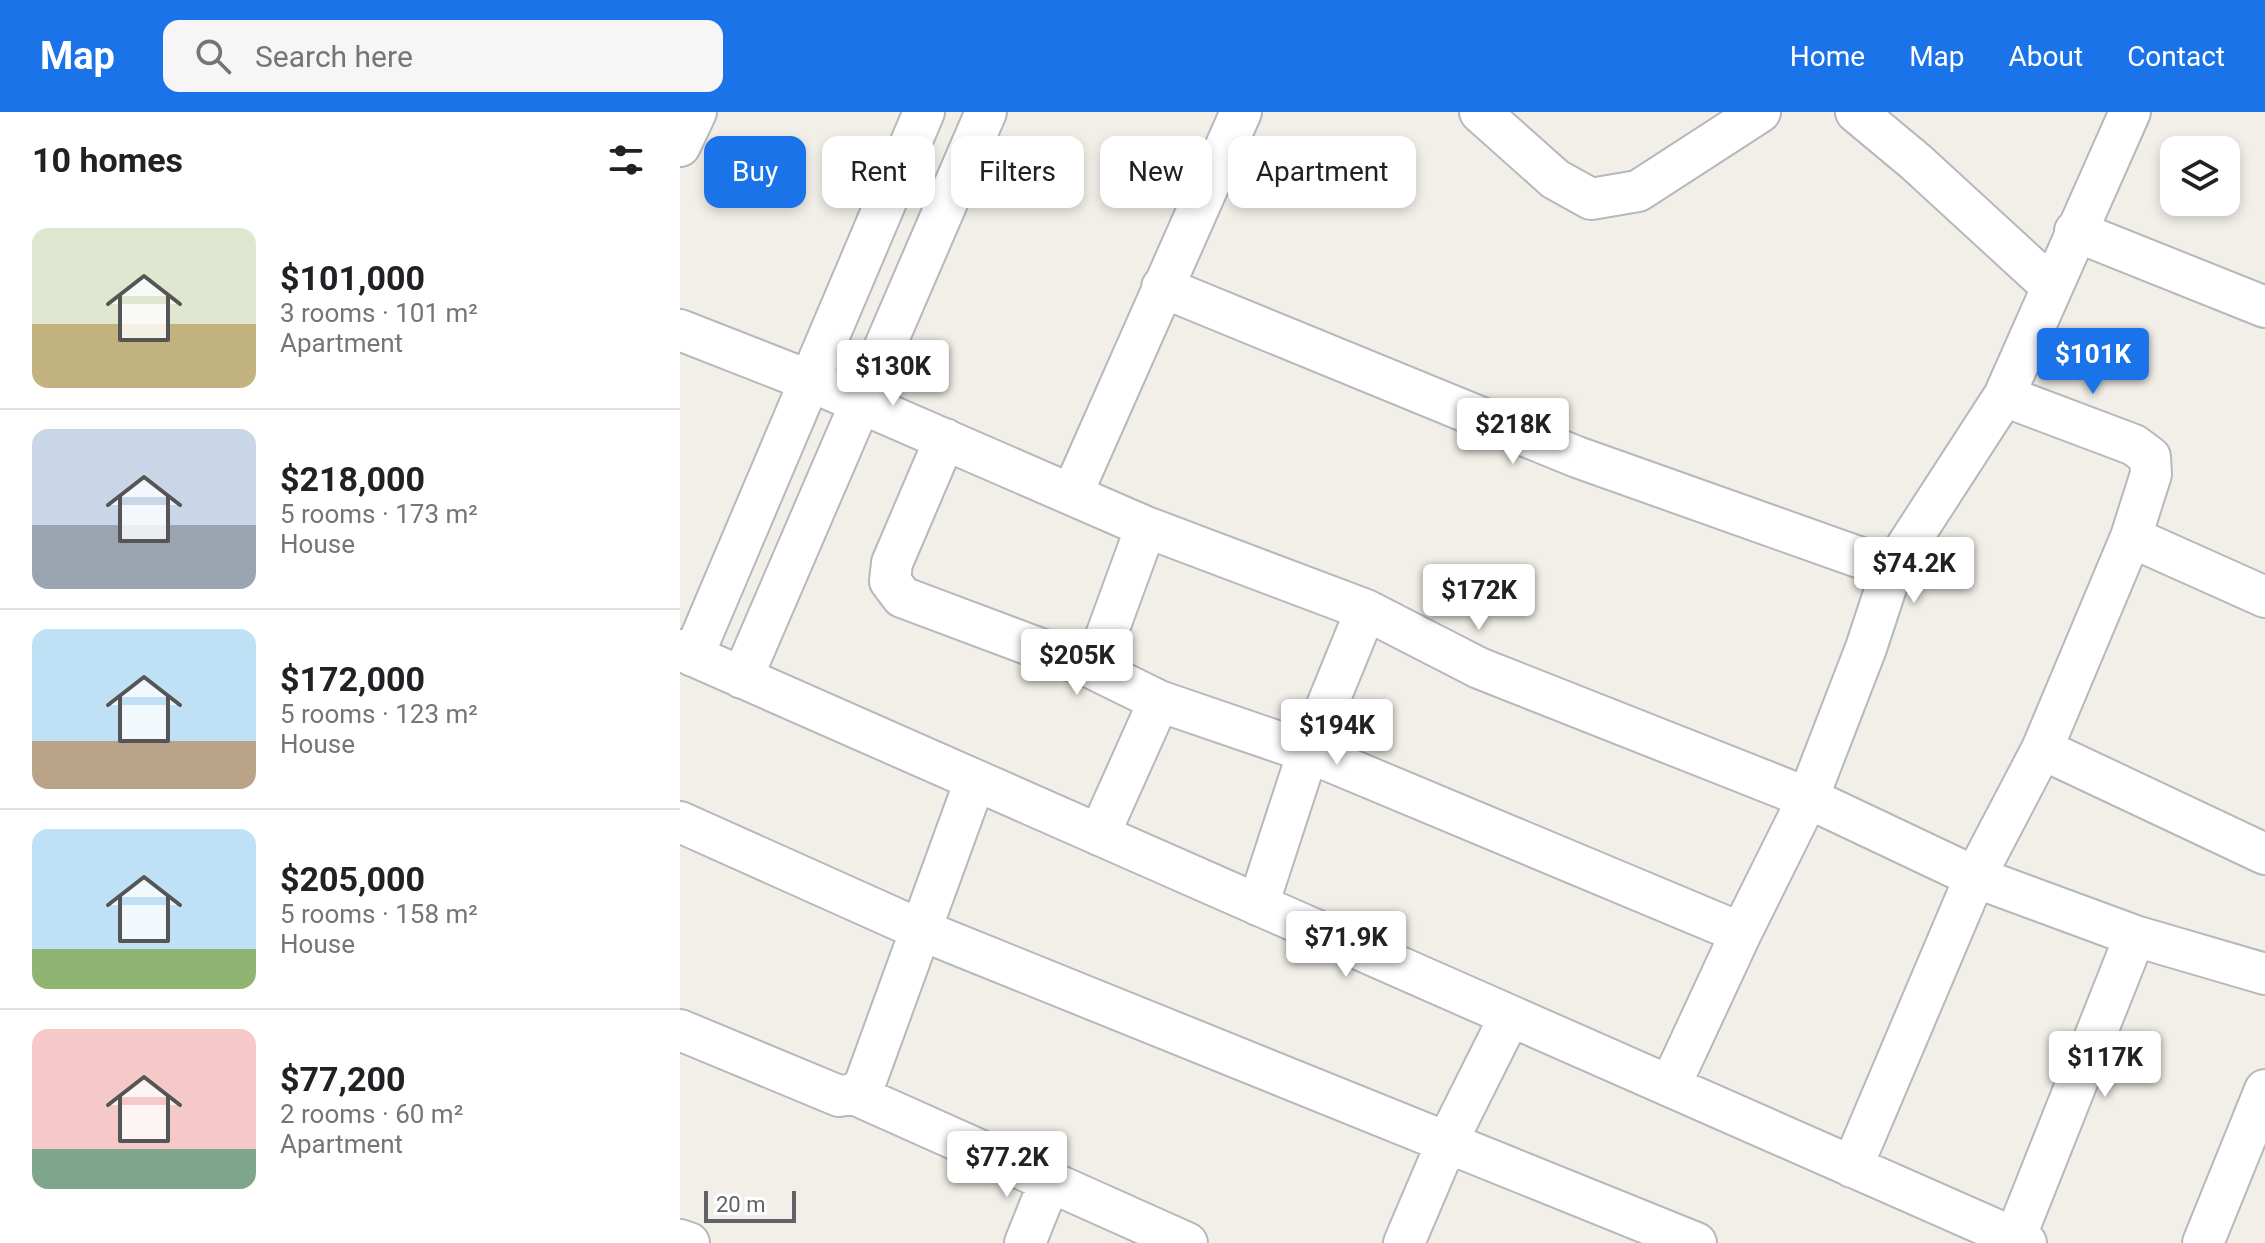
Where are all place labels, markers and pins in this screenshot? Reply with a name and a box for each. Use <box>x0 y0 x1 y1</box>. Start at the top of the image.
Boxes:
pin: $101K <box>2037 328 2149 396</box>
pin: $130K <box>837 340 949 408</box>
pin: $218K <box>1457 398 1569 466</box>
pin: $74.2K <box>1849 537 1979 605</box>
pin: $172K <box>1423 564 1535 632</box>
pin: $205K <box>1021 629 1133 697</box>
pin: $194K <box>1281 699 1393 767</box>
pin: $71.9K <box>1281 911 1411 979</box>
pin: $117K <box>2049 1031 2161 1099</box>
pin: $77.2K <box>942 1131 1072 1199</box>

